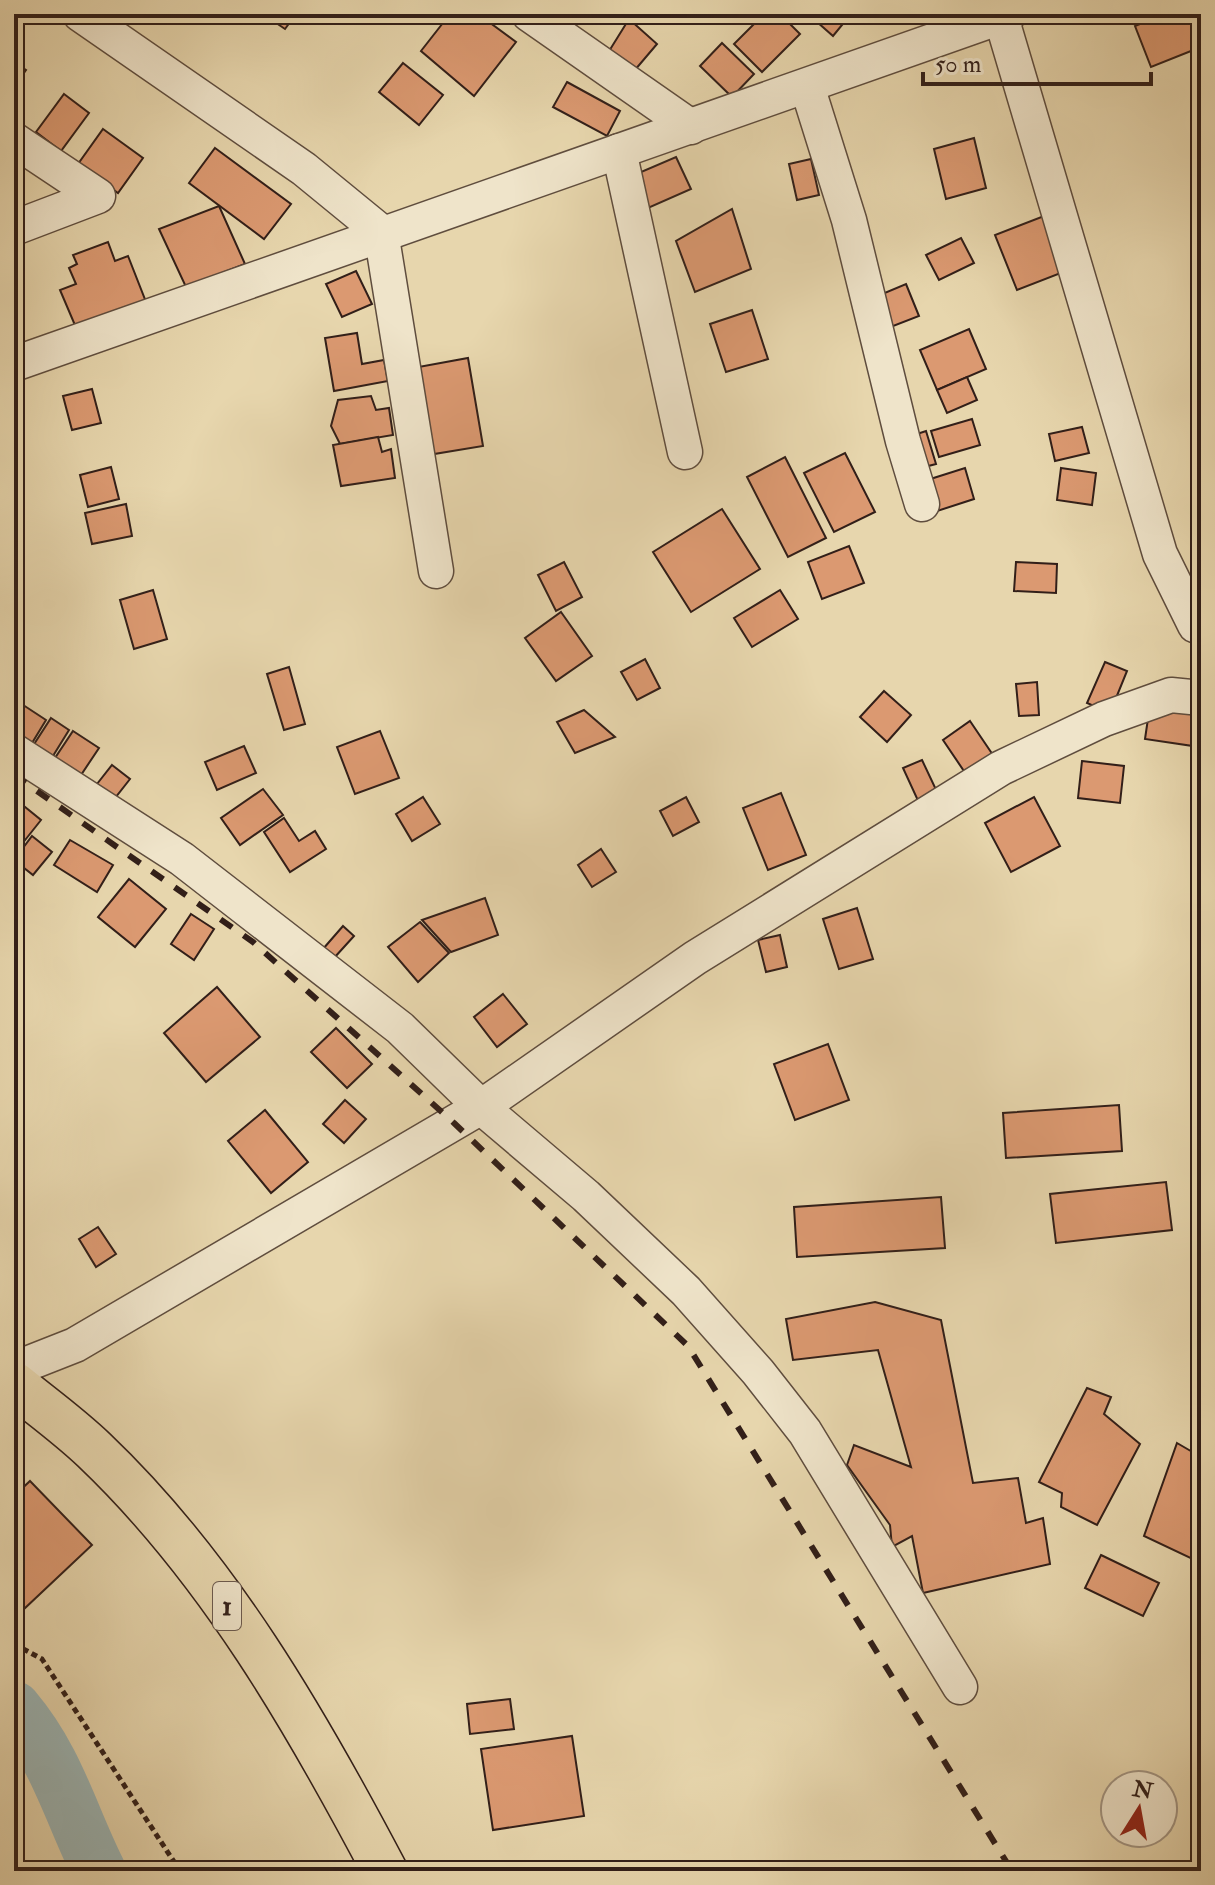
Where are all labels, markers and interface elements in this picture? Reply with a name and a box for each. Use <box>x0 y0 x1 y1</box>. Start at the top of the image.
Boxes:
scale bar <box>923 36 1151 86</box>
text: 50 m <box>935 49 982 80</box>
road number: 1 <box>213 1582 241 1630</box>
north arrow <box>1099 1769 1179 1849</box>
text: N <box>1129 1775 1155 1806</box>

